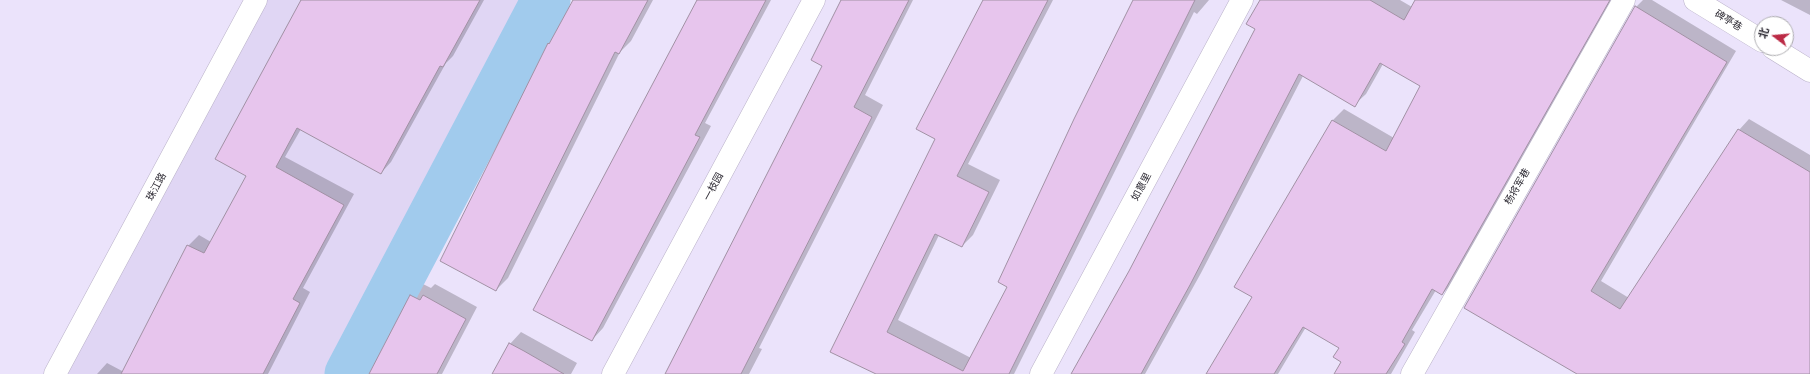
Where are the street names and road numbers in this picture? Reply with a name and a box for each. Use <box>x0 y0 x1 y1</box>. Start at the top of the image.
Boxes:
street label: 碑亭巷 <box>1712 8 1744 34</box>
street label: 杨将军巷 <box>1503 167 1533 207</box>
street label: 珠江路 <box>145 171 169 203</box>
street label: 一枝园 <box>702 171 726 203</box>
street label: 如意里 <box>1130 171 1154 203</box>

